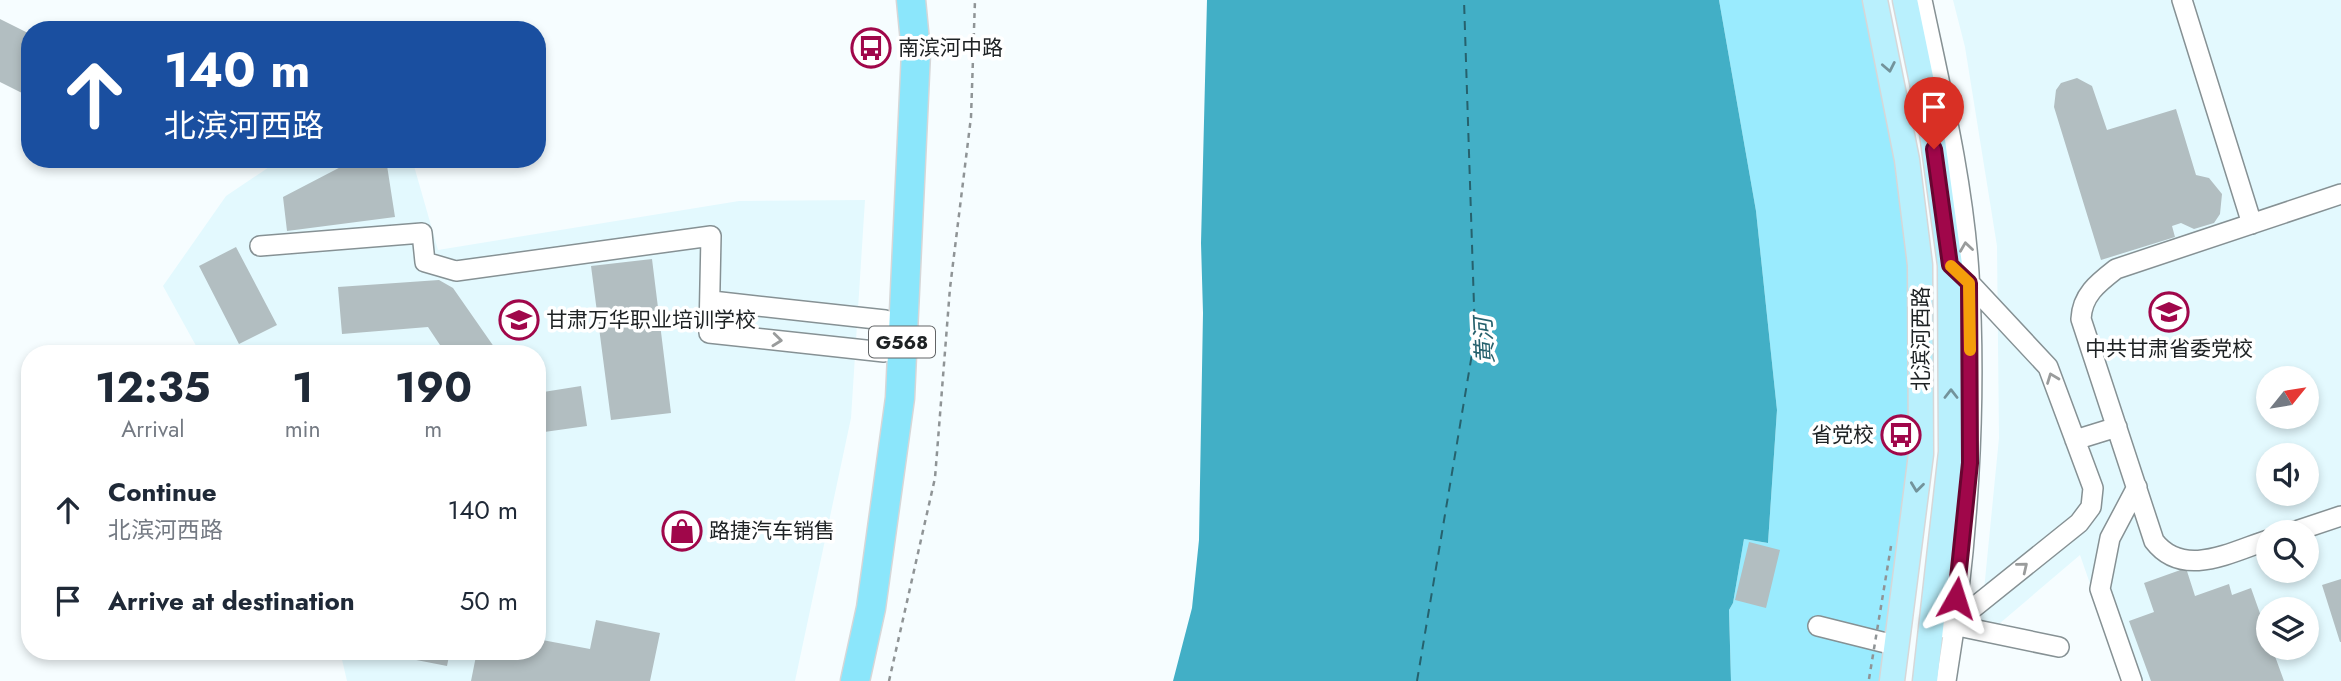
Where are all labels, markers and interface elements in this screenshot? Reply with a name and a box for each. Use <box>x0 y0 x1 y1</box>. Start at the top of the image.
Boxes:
bus stop icon: 南滨河中路 <box>850 27 892 69</box>
place label: 南滨河中路 <box>898 33 1003 63</box>
text: 140 m <box>164 35 310 105</box>
icon: ahead <box>49 49 140 140</box>
one-way arrow <box>1880 61 1895 73</box>
pin <box>1904 77 1964 149</box>
icon: arrive <box>1915 88 1953 126</box>
text: 北滨河西路 <box>164 103 324 149</box>
one-way arrow <box>1958 241 1973 253</box>
street label: 北滨河西路 <box>1906 287 1936 392</box>
school or university icon: 中共甘肃省委党校 <box>2148 291 2190 333</box>
school or university icon: 甘肃万华职业培训学校 <box>498 299 540 341</box>
place label: 甘肃万华职业培训学校 <box>546 305 756 335</box>
water label: 黄河 <box>1466 313 1502 365</box>
road number: G568 <box>869 326 935 358</box>
one-way arrow <box>771 333 783 348</box>
place label: 中共甘肃省委党校 <box>2085 334 2253 364</box>
text: 12:35 <box>95 357 211 418</box>
text: 1 <box>292 357 313 418</box>
text: 190 <box>395 357 472 418</box>
north arrow <box>2256 366 2319 429</box>
map controls <box>2256 366 2319 660</box>
one-way arrow <box>2047 373 2061 385</box>
one-way arrow <box>1943 388 1959 399</box>
text: Arrival <box>121 412 185 446</box>
text: min <box>285 412 321 446</box>
text: m <box>424 412 442 446</box>
bus stop icon: 省党校 <box>1880 414 1922 456</box>
place label: 省党校 <box>1811 420 1874 450</box>
button: sound <box>2256 443 2319 506</box>
text: Continue <box>108 473 217 511</box>
one-way arrow <box>1910 482 1925 493</box>
icon: ahead <box>49 491 87 529</box>
text: 140 m <box>447 491 518 529</box>
shop icon: 路捷汽车销售 <box>661 510 703 552</box>
text: 北滨河西路 <box>108 513 223 547</box>
place label: 路捷汽车销售 <box>709 516 835 546</box>
button: search <box>2256 520 2319 583</box>
position arrow <box>1919 561 1993 635</box>
one-way arrow <box>2016 563 2028 576</box>
icon: arrive <box>49 582 87 620</box>
text: Arrive at destination <box>108 582 355 620</box>
text: 50 m <box>460 582 518 620</box>
button: layers <box>2256 597 2319 660</box>

